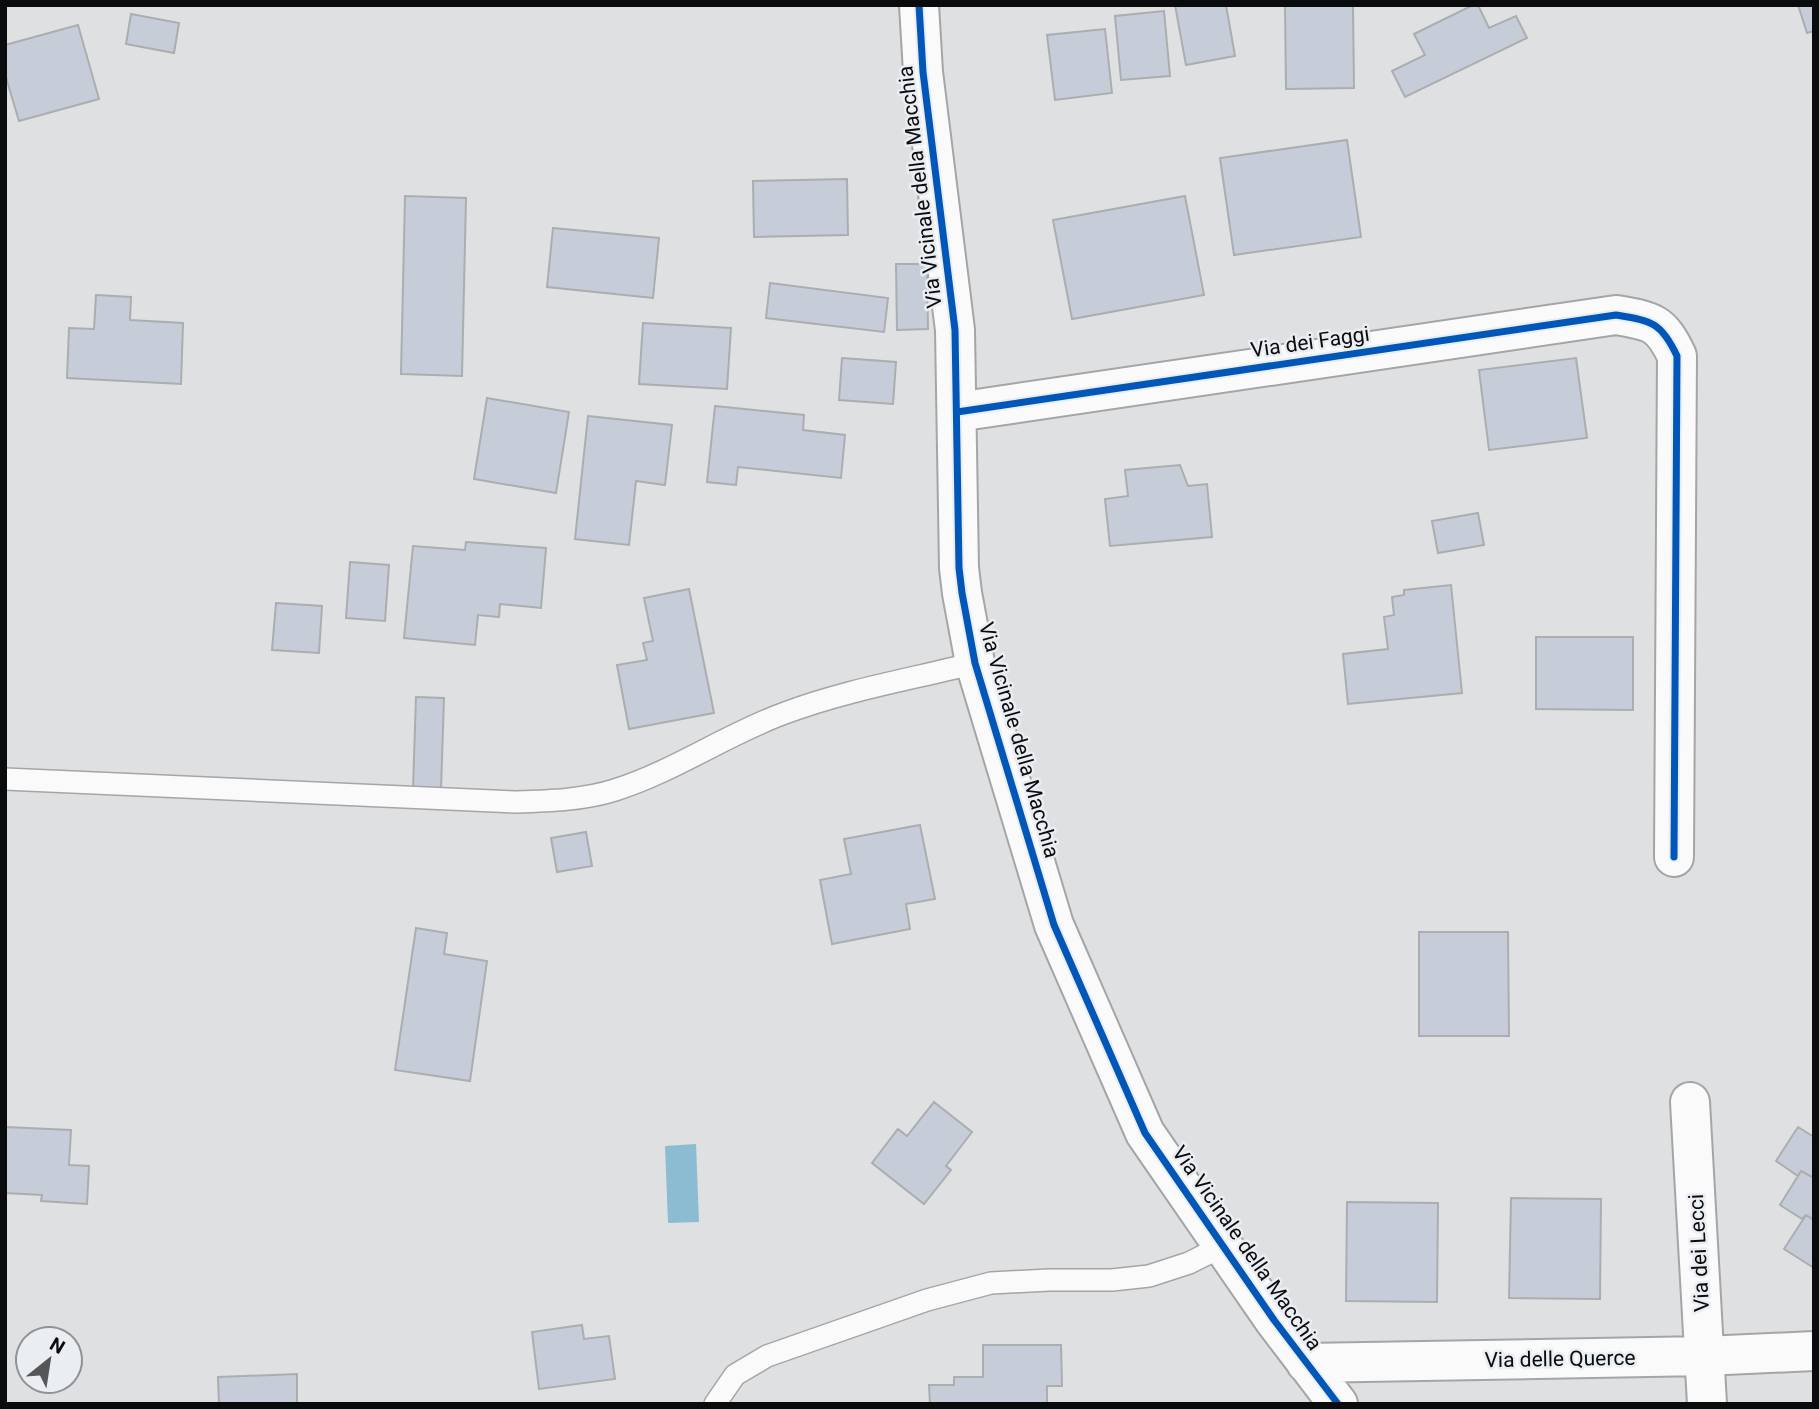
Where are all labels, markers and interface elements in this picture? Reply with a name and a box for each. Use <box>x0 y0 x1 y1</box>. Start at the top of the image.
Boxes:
street label: Via Vicinale della Macchia <box>893 65 947 309</box>
street label: Via dei Faggi <box>1249 322 1371 362</box>
street label: Via Vicinale della Macchia <box>974 620 1064 860</box>
street label: Via Vicinale della Macchia <box>1167 1141 1327 1355</box>
street label: Via dei Lecci <box>1684 1193 1714 1313</box>
north arrow <box>14 1325 84 1395</box>
text: N <box>46 1332 69 1359</box>
street label: Via delle Querce <box>1484 1346 1636 1372</box>

